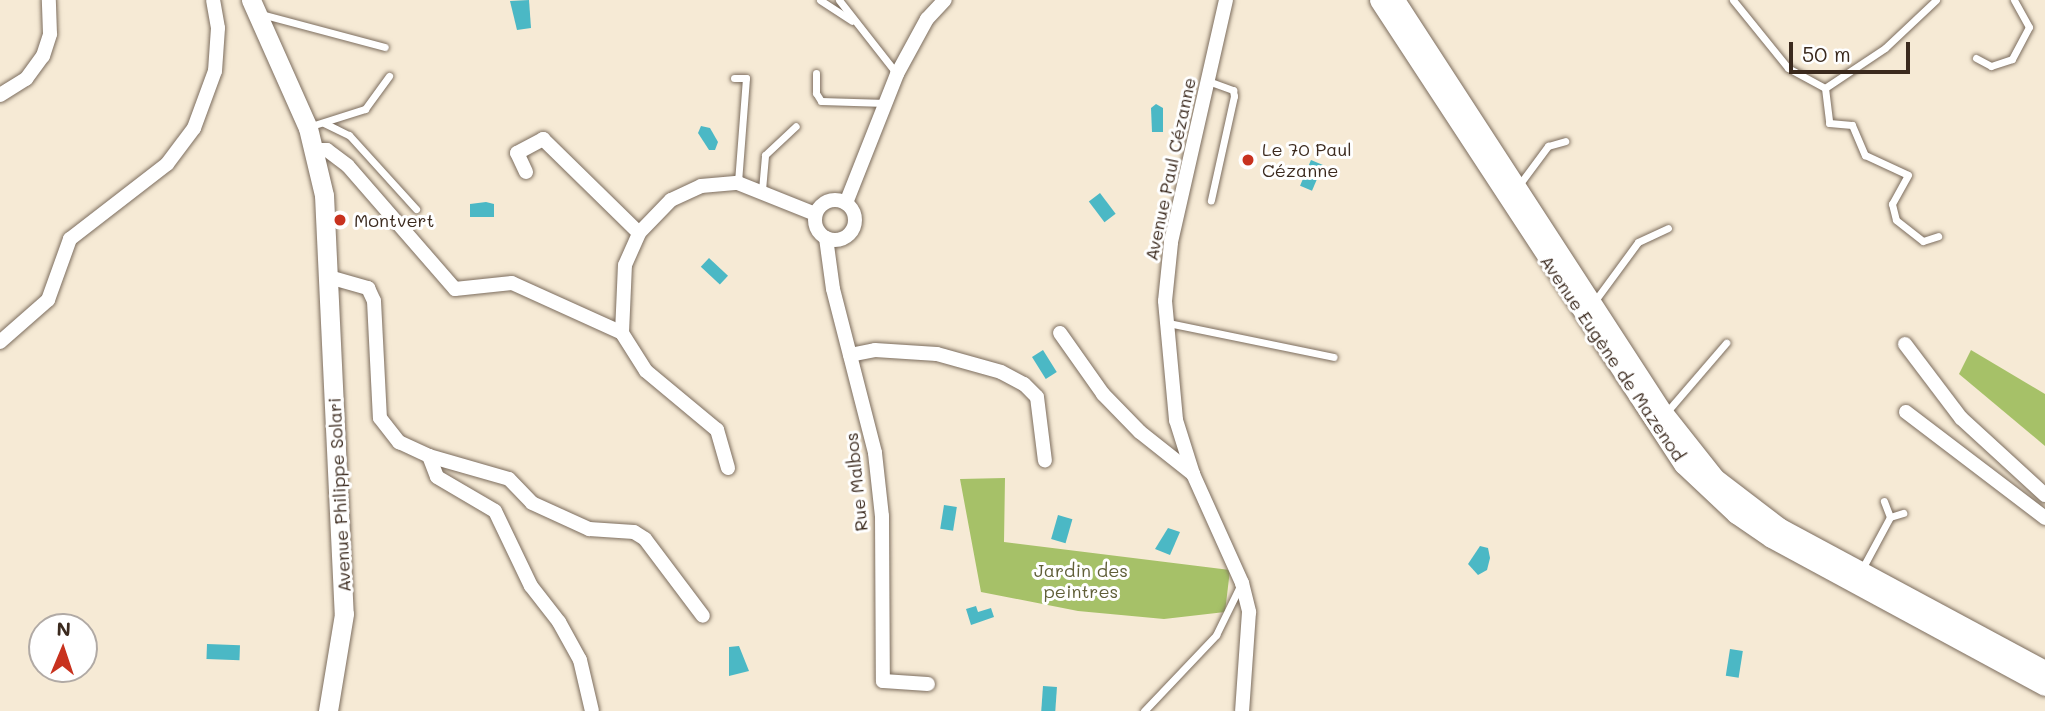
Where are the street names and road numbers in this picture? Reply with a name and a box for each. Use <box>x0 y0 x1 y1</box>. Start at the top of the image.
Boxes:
street label: Avenue Paul Cézanne <box>1140 75 1200 263</box>
street label: Avenue Eugène de Mazenod <box>1536 251 1690 465</box>
street label: Avenue Philippe Solari <box>323 397 355 593</box>
street label: Rue Malbos <box>840 432 872 532</box>

